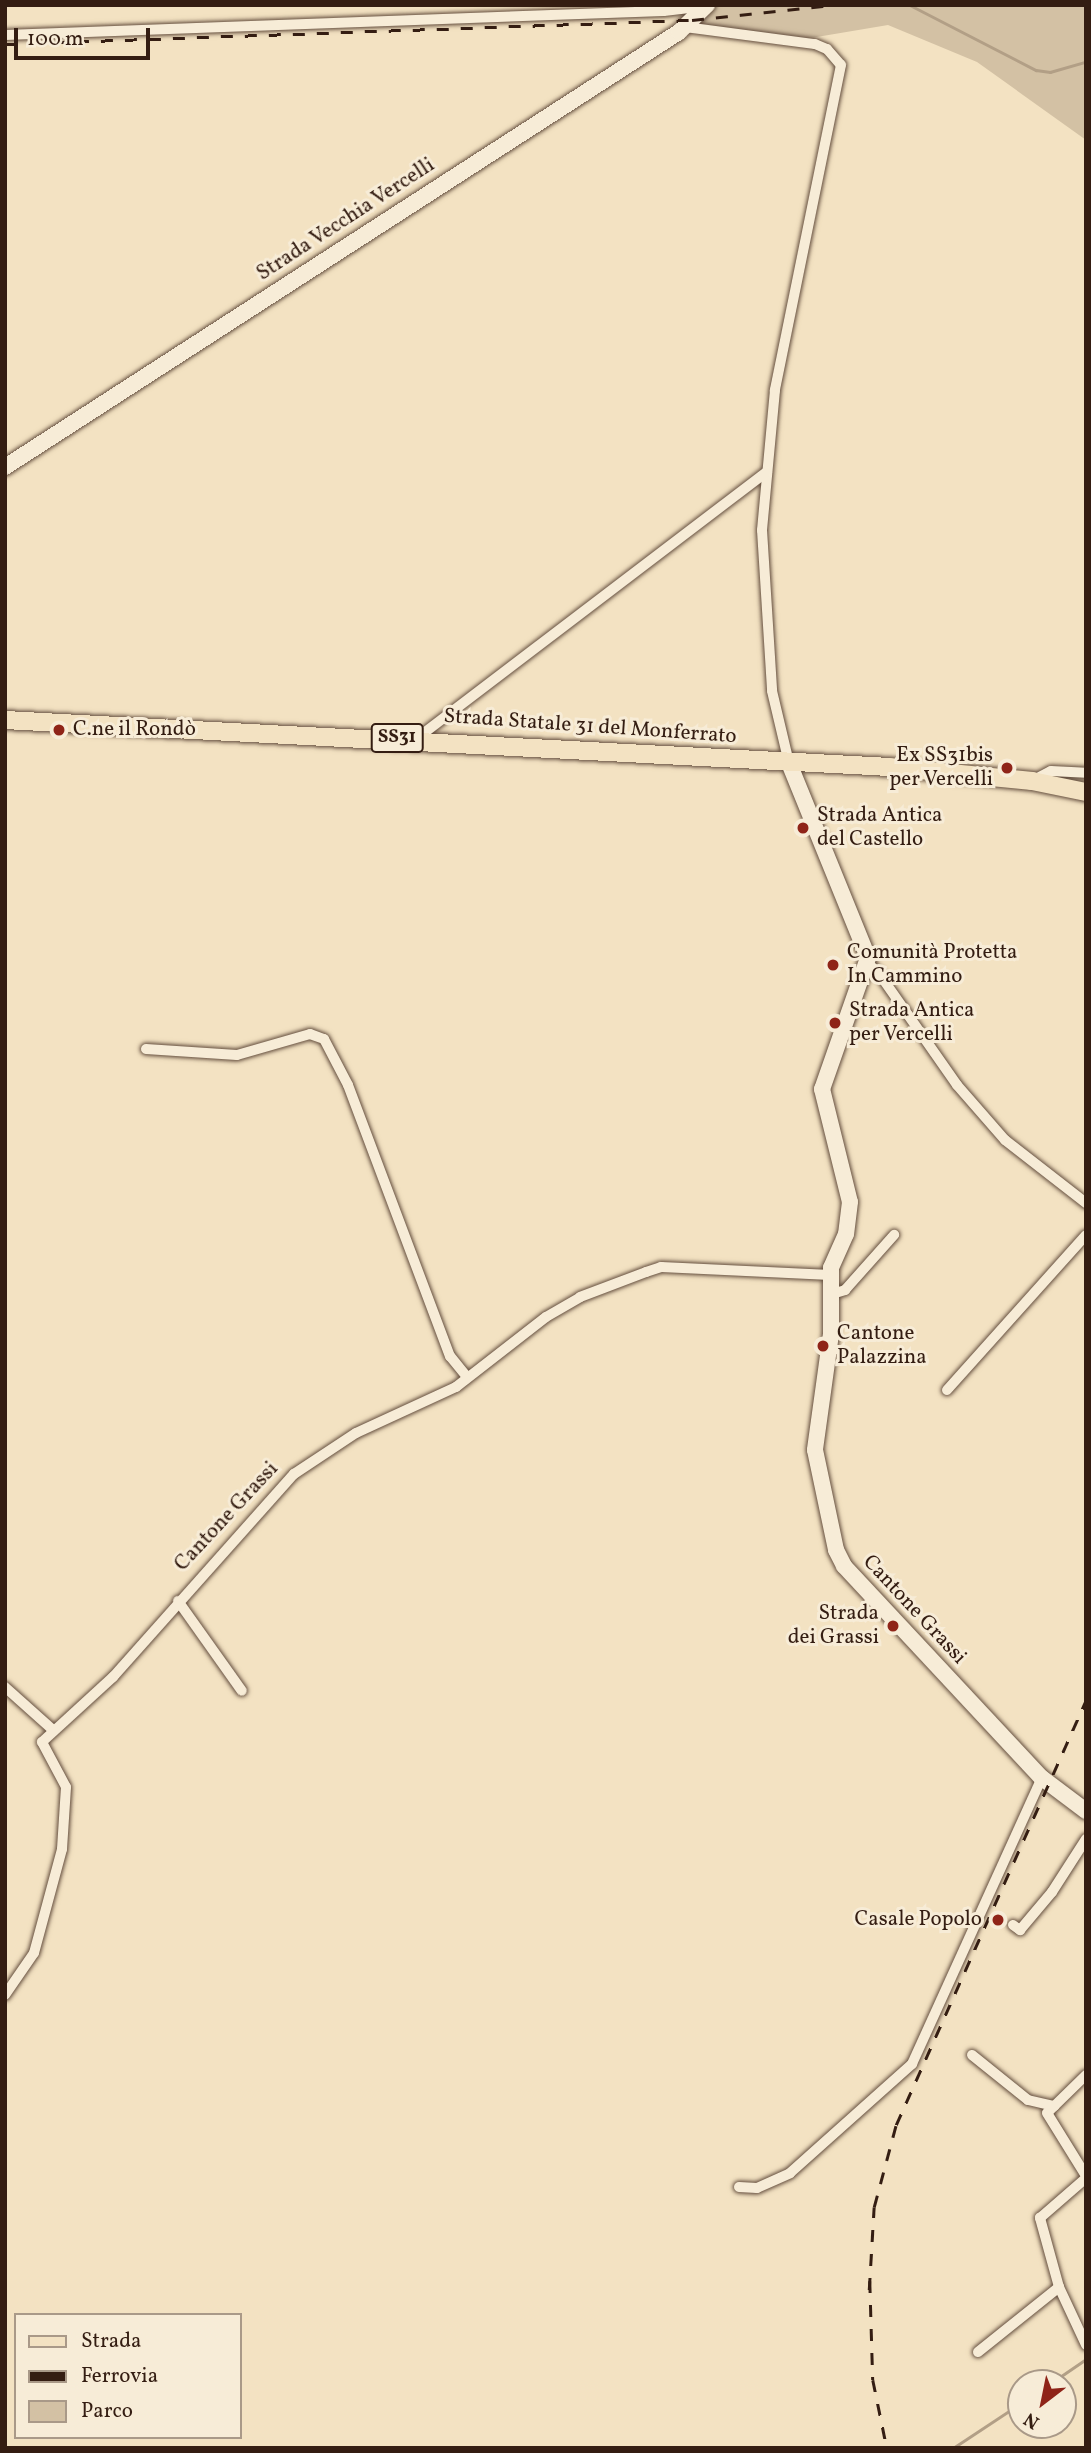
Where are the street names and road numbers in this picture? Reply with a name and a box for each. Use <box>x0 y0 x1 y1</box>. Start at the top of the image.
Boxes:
street label: Strada Vecchia Vercelli <box>252 153 440 287</box>
street label: Strada Statale 31 del Monferrato <box>443 704 737 750</box>
road number: SS31 <box>369 722 425 754</box>
street label: Cantone Grassi <box>170 1457 284 1577</box>
street label: Cantone Grassi <box>857 1550 971 1670</box>

